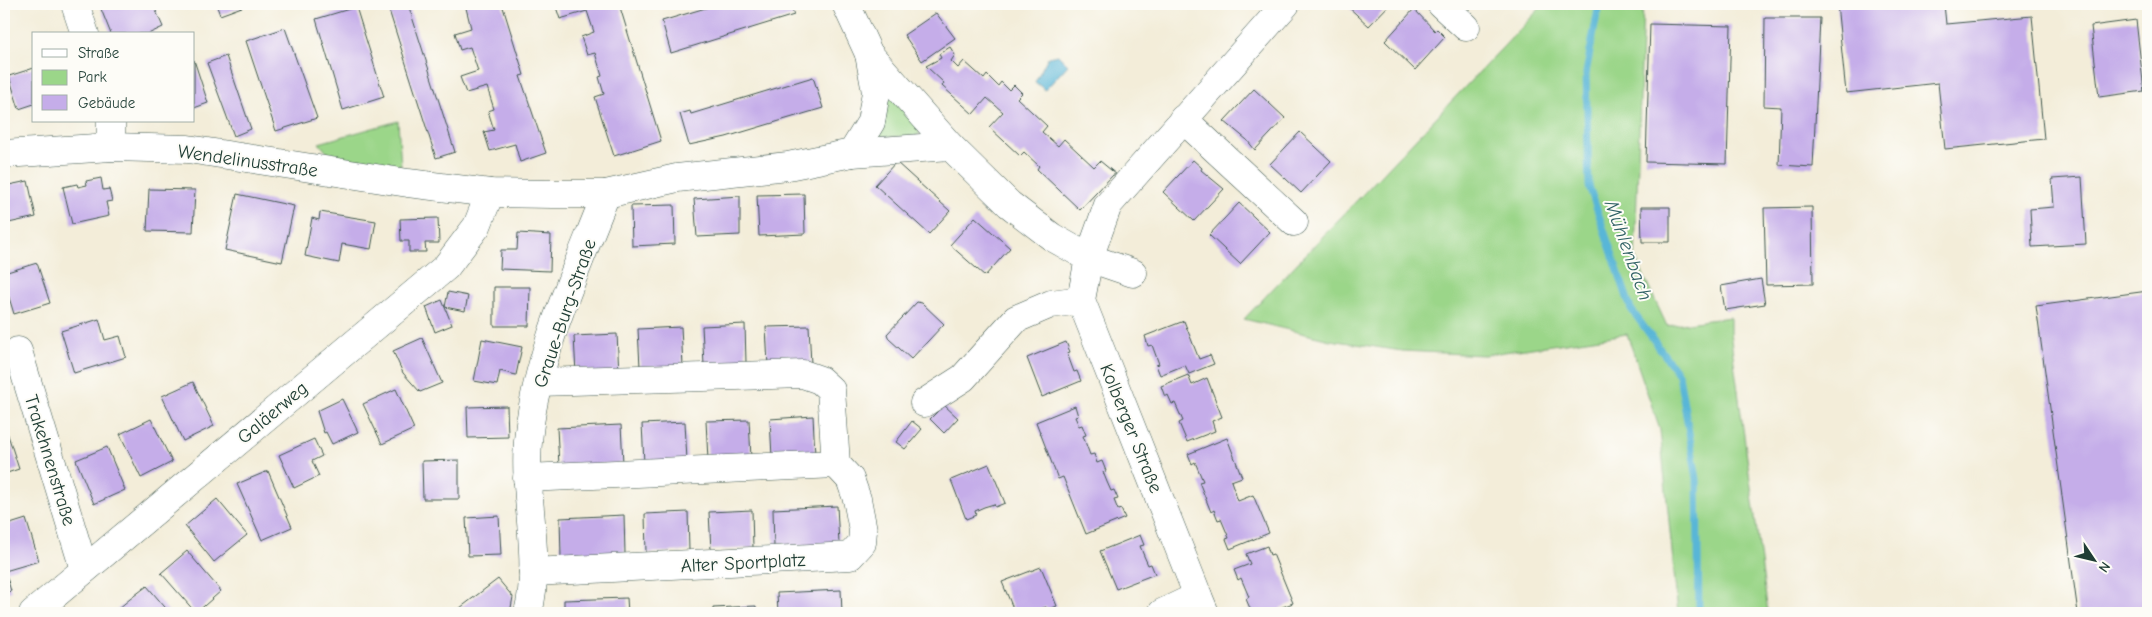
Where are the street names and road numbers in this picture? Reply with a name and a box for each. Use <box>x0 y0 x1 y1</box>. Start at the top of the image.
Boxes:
street label: Wendelinusstraße <box>176 140 319 182</box>
street label: Graue-Burg-Straße <box>529 236 601 391</box>
street label: Kolberger Straße <box>1095 361 1167 496</box>
street label: Galäerweg <box>233 377 312 449</box>
street label: Trakehnenstraße <box>20 392 80 528</box>
street label: Alter Sportplatz <box>680 549 806 577</box>

